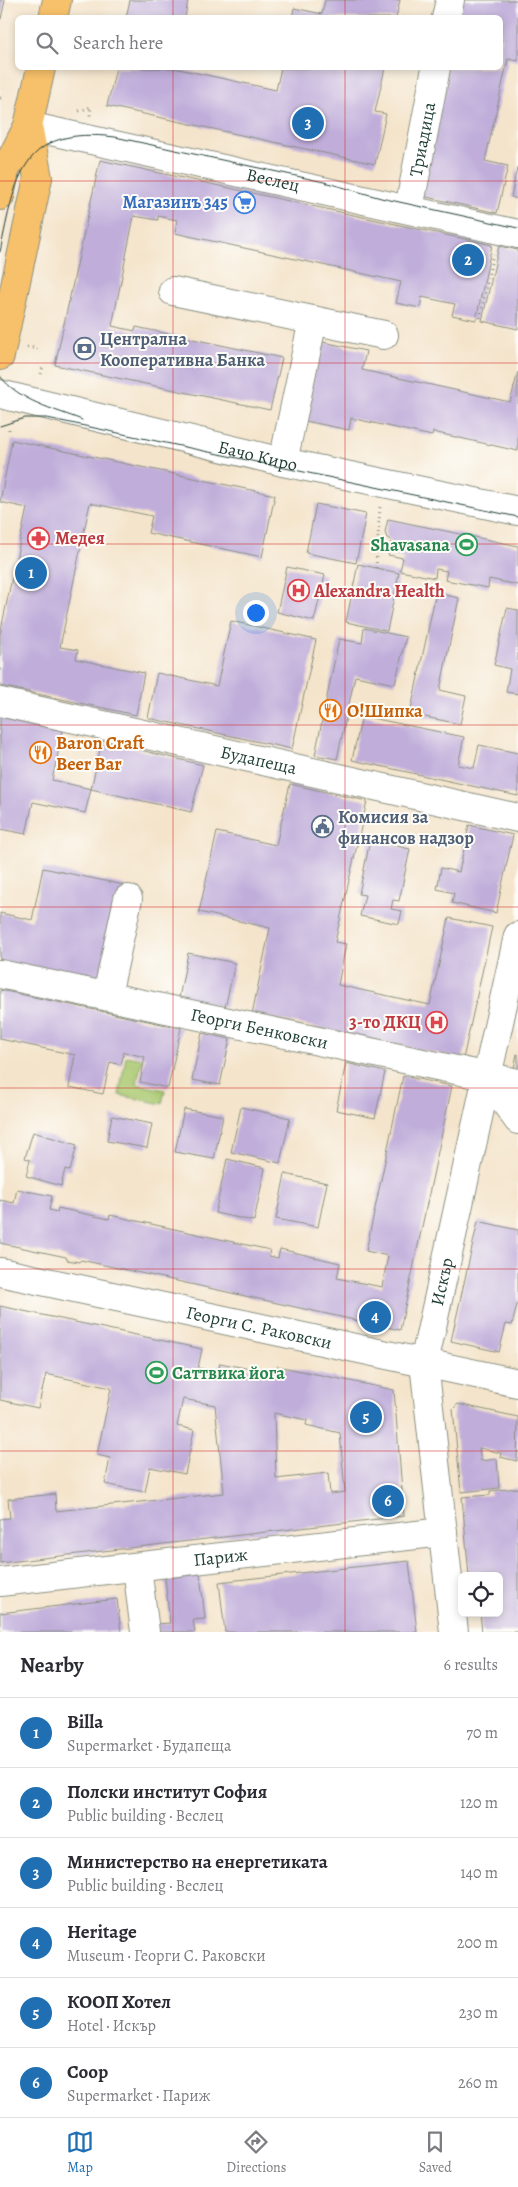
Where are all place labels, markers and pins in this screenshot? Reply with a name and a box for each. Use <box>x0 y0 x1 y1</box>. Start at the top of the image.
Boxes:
pin: 3 <box>292 104 324 142</box>
place label: Магазинъ 345 <box>123 190 228 214</box>
supermarket icon: Магазинъ 345 <box>232 190 256 214</box>
pin: 2 <box>452 241 484 279</box>
place label: Централна Кооперативна Банка <box>100 327 265 372</box>
bank icon: Централна Кооперативна Банка <box>72 337 96 361</box>
pharmacy icon: Медея <box>27 526 51 550</box>
place label: Медея <box>55 526 105 550</box>
place label: Shavasana <box>371 533 450 557</box>
sports icon: Shavasana <box>454 533 478 557</box>
pin: 1 <box>15 554 47 592</box>
hospital icon: Alexandra Health <box>286 579 310 603</box>
place label: Alexandra Health <box>313 579 445 603</box>
restaurant icon: О!Шипка <box>319 699 343 723</box>
place label: О!Шипка <box>347 699 423 723</box>
place label: Baron Craft Beer Bar <box>56 731 145 776</box>
restaurant icon: Baron Craft Beer Bar <box>28 741 52 765</box>
place label: Комисия за финансов надзор <box>338 805 474 850</box>
public building icon: Комисия за финансов надзор <box>310 815 334 839</box>
place label: 3-то ДКЦ <box>349 1010 421 1034</box>
hospital icon: 3-то ДКЦ <box>425 1010 449 1034</box>
pin: 4 <box>359 1298 391 1336</box>
sports icon: Саттвика йога <box>144 1361 168 1385</box>
place label: Саттвика йога <box>172 1361 285 1385</box>
pin: 5 <box>350 1398 382 1436</box>
pin: 6 <box>372 1482 404 1520</box>

